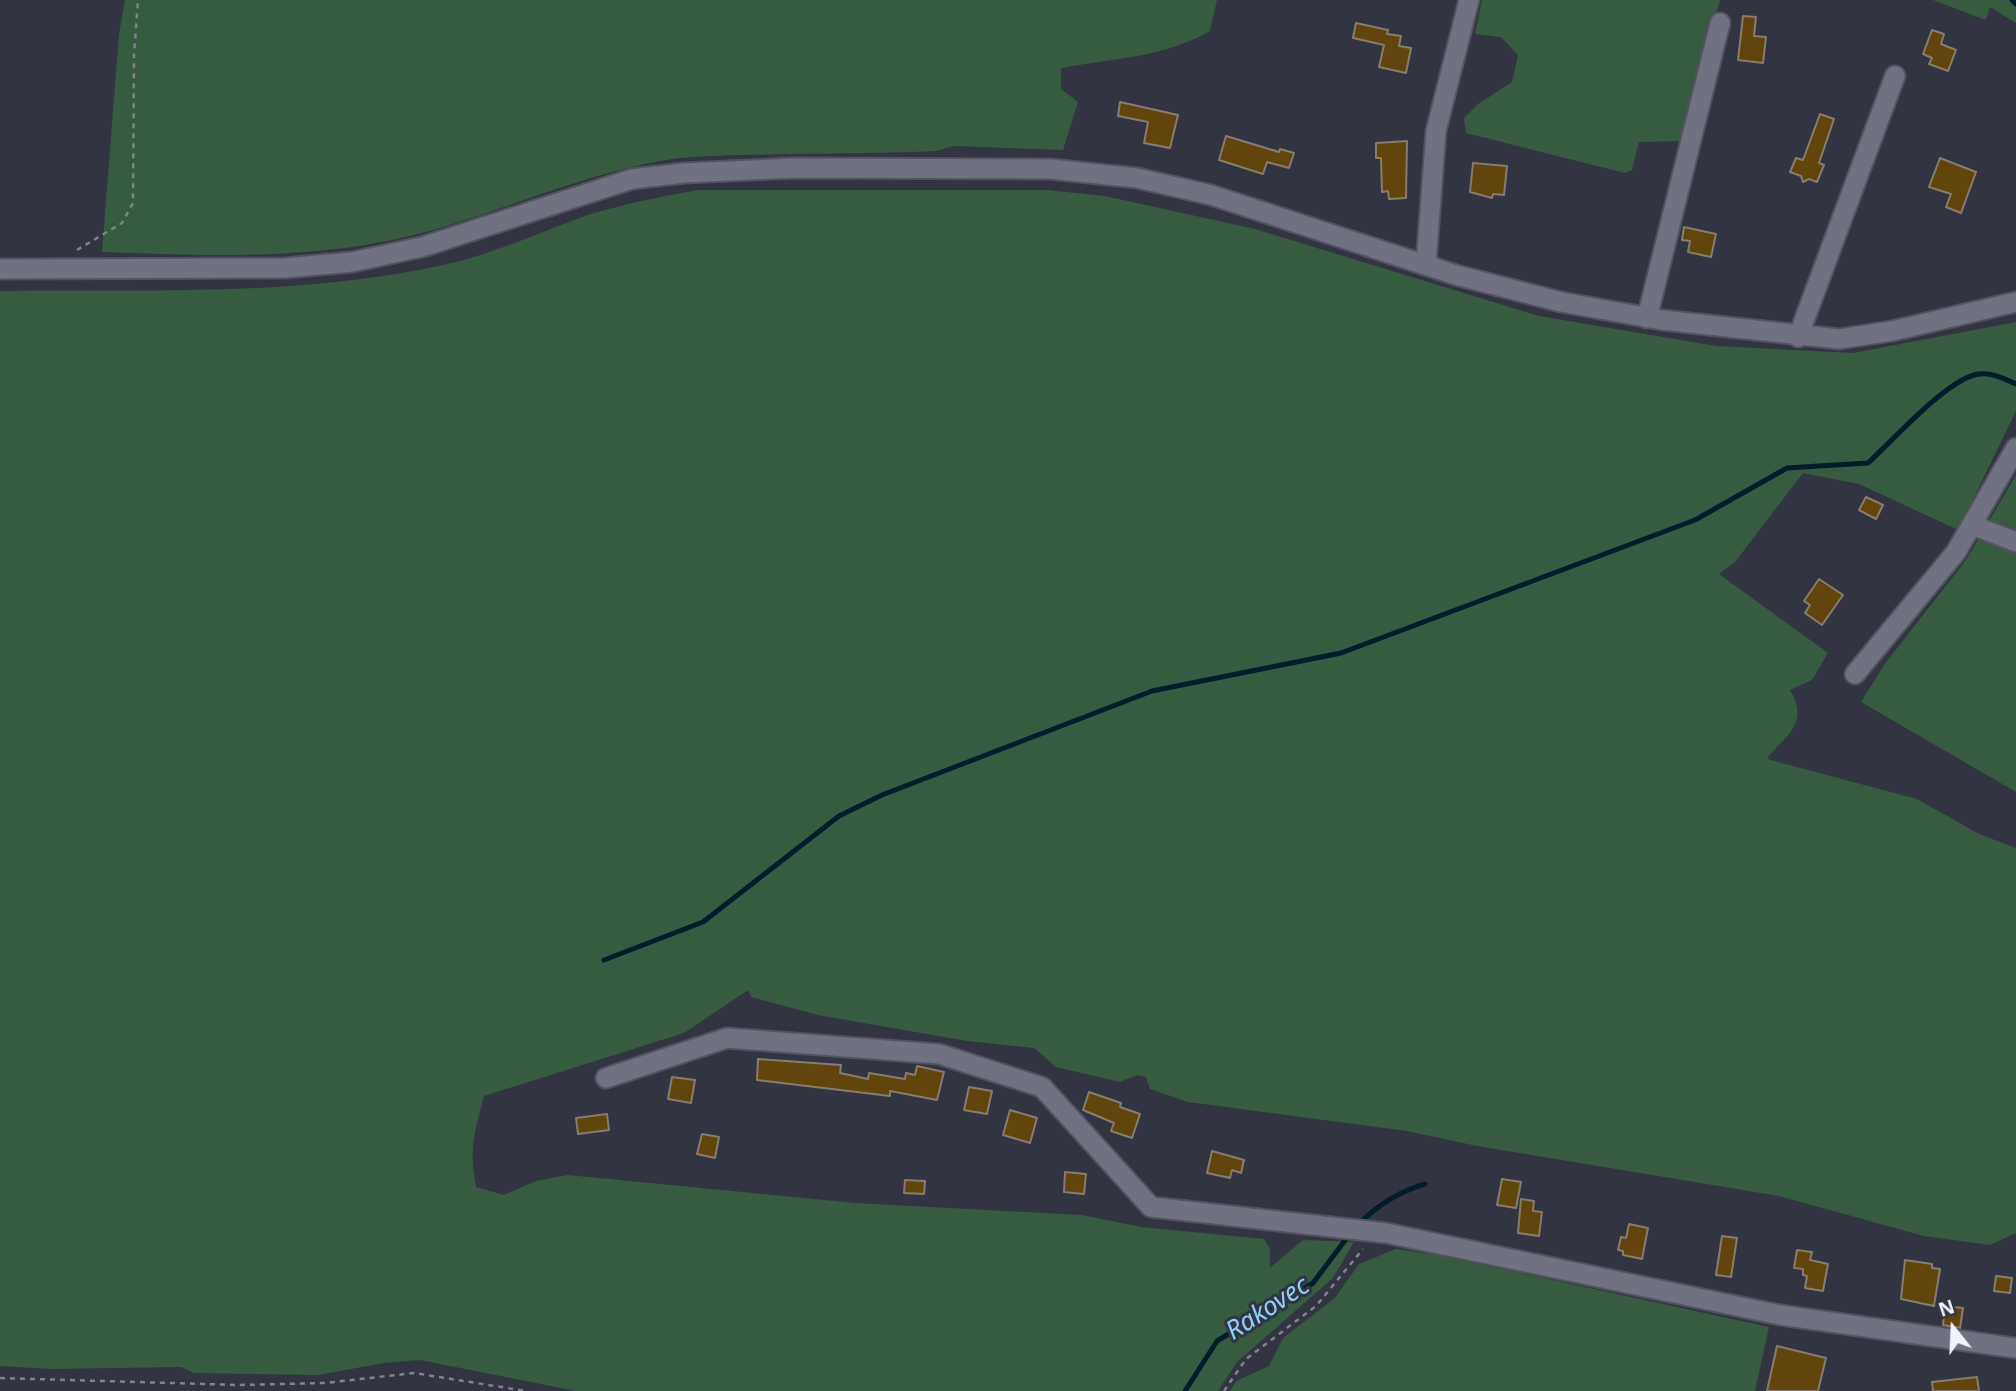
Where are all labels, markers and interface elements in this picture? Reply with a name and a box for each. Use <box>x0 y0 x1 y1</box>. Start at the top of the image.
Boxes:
water label: Rakovec <box>1220 1271 1316 1347</box>
north arrow <box>1918 1293 1988 1363</box>
text: N <box>1935 1293 1958 1323</box>

